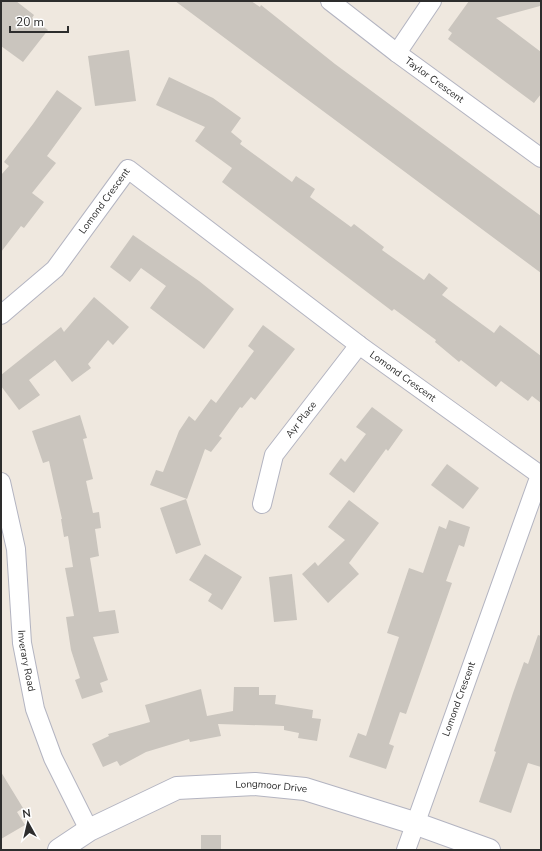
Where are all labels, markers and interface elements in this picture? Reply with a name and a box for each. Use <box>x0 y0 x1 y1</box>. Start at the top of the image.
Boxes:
scale bar <box>10 8 68 34</box>
text: 20 m <box>16 14 44 30</box>
street label: Taylor Crescent <box>402 54 467 107</box>
street label: Lomond Crescent <box>76 165 134 237</box>
street label: Lomond Crescent <box>367 348 439 405</box>
street label: Ayr Place <box>283 399 320 441</box>
street label: Inverary Road <box>14 630 38 693</box>
street label: Lomond Crescent <box>439 659 479 738</box>
street label: Longmoor Drive <box>235 777 308 796</box>
north arrow <box>8 803 48 843</box>
text: N <box>22 806 32 822</box>

